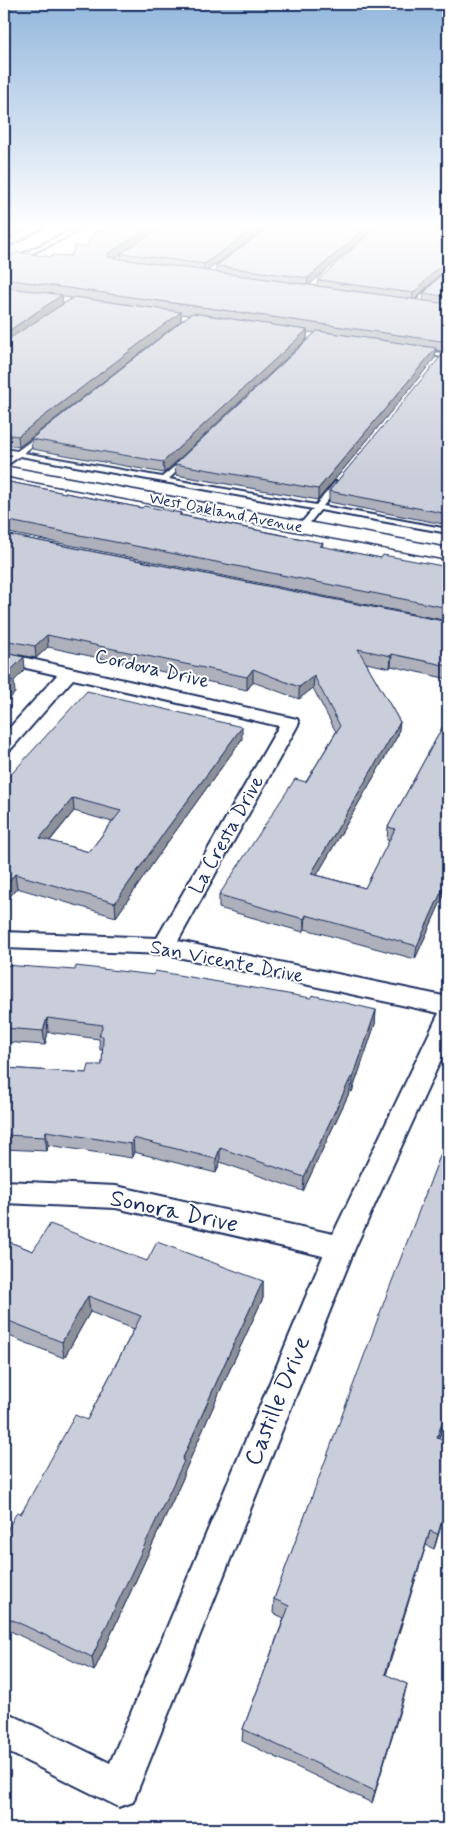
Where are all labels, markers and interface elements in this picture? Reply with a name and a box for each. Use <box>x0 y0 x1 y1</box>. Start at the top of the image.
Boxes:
street label: West Oakland Avenue <box>147 488 305 538</box>
street label: Cordova Drive <box>92 643 212 695</box>
street label: La Cresta Drive <box>183 771 271 899</box>
street label: San Vicente Drive <box>148 934 306 990</box>
street label: Sonora Drive <box>107 1183 241 1241</box>
street label: Castille Drive <box>238 1331 318 1470</box>

